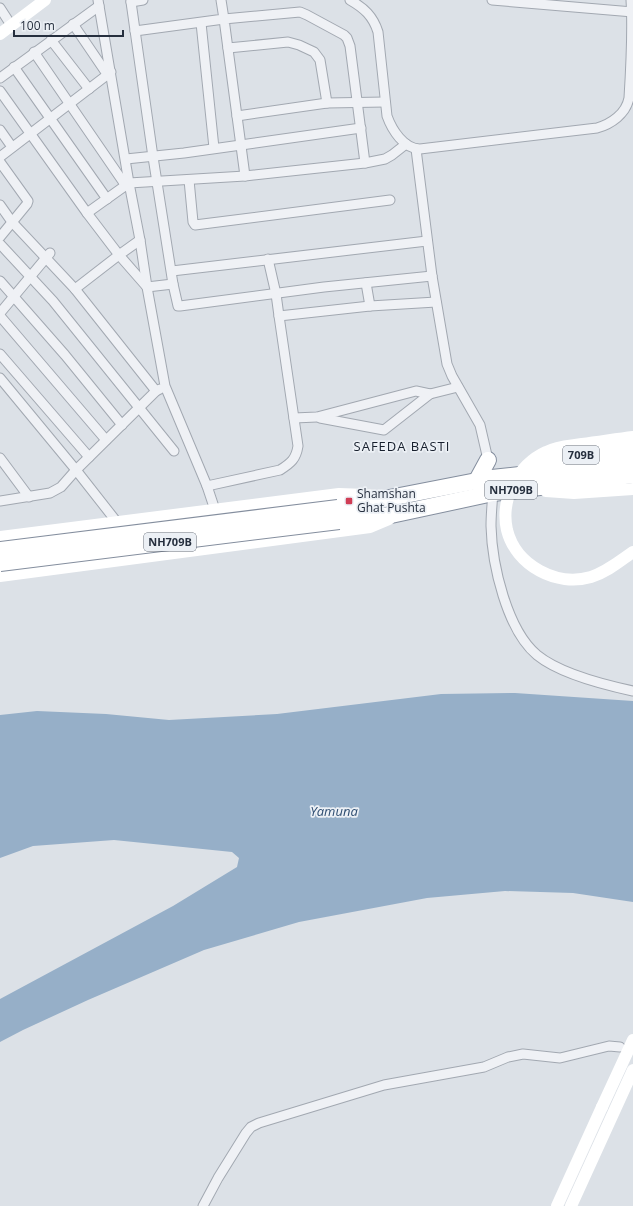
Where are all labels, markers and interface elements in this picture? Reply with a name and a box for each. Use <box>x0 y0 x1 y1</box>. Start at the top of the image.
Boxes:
scale bar <box>14 12 123 38</box>
text: 100 m <box>20 17 55 34</box>
district label: SAFEDA BASTI <box>354 437 450 455</box>
road number: 709B <box>563 446 599 464</box>
road number: NH709B <box>485 481 537 499</box>
place label: Shamshan Ghat Pushta <box>357 485 426 516</box>
marker: Shamshan Ghat Pushta <box>344 496 354 506</box>
road number: NH709B <box>144 533 196 551</box>
water label: Yamuna <box>310 802 358 820</box>

